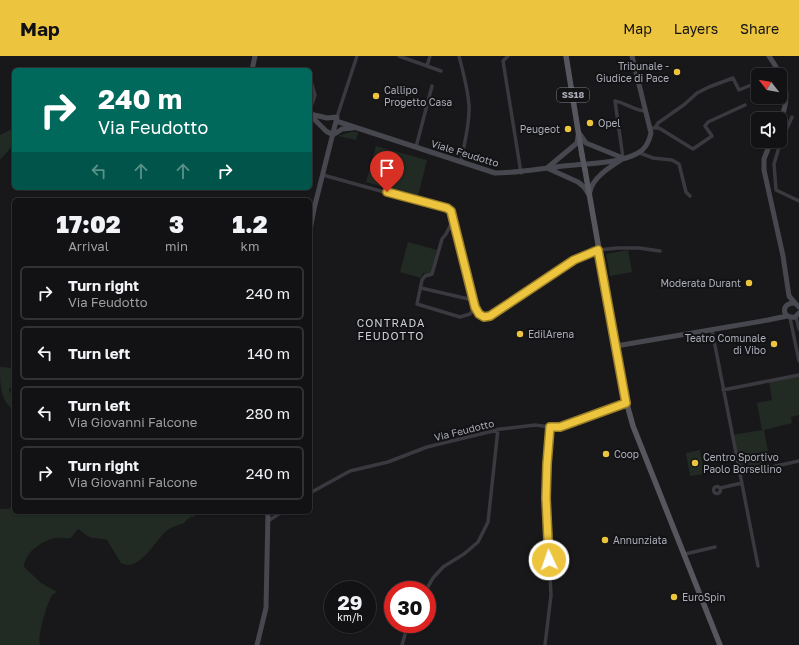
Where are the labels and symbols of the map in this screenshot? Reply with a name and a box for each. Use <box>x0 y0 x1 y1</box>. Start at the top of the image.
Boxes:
place label: Tribunale - Giudice di Pace <box>596 60 669 84</box>
marker: Tribunale - Giudice di Pace <box>672 67 682 77</box>
north arrow <box>751 68 787 104</box>
place label: Callipo Progetto Casa <box>384 84 452 108</box>
road number: SS18 <box>557 88 589 102</box>
marker: Callipo Progetto Casa <box>371 91 381 101</box>
place label: Opel <box>598 117 621 129</box>
marker: Opel <box>585 118 595 128</box>
place label: Peugeot <box>520 123 560 135</box>
marker: Peugeot <box>563 124 573 134</box>
street label: Viale Feudotto <box>430 137 500 169</box>
pin <box>370 151 404 192</box>
place label: Moderata Durant <box>660 277 741 289</box>
marker: Moderata Durant <box>744 278 754 288</box>
district label: CONTRADA FEUDOTTO <box>357 316 425 342</box>
place label: EdilArena <box>528 328 574 340</box>
marker: EdilArena <box>515 329 525 339</box>
place label: Teatro Comunale di Vibo <box>685 332 766 356</box>
marker: Teatro Comunale di Vibo <box>769 339 779 349</box>
street label: Via Feudotto <box>433 417 495 443</box>
place label: Coop <box>614 448 639 460</box>
marker: Coop <box>601 449 611 459</box>
place label: Centro Sportivo Paolo Borsellino <box>703 451 782 475</box>
marker: Centro Sportivo Paolo Borsellino <box>690 458 700 468</box>
place label: Annunziata <box>613 534 667 546</box>
marker: Annunziata <box>600 535 610 545</box>
position arrow <box>528 539 570 581</box>
speed limit sign: 30 <box>384 581 436 633</box>
place label: EuroSpin <box>682 591 725 603</box>
marker: EuroSpin <box>669 592 679 602</box>

